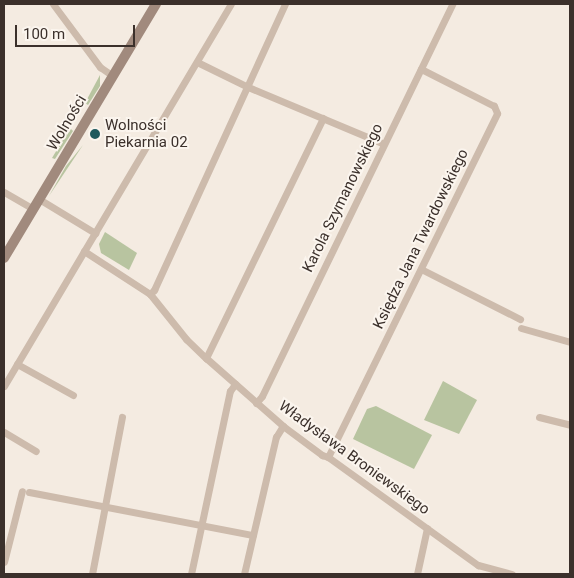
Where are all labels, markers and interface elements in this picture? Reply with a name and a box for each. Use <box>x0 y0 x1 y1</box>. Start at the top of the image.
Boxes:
scale bar <box>18 15 138 47</box>
text: 100 m <box>23 25 65 43</box>
street label: Wolności <box>43 92 91 154</box>
place label: Wolności Piekarnia 02 <box>105 116 188 151</box>
street label: Karola Szymanowskiego <box>299 121 387 275</box>
marker: Wolności Piekarnia 02 <box>89 128 101 140</box>
street label: Księdza Jana Twardowskiego <box>369 146 473 332</box>
street label: Władysława Broniewskiego <box>275 397 433 519</box>

